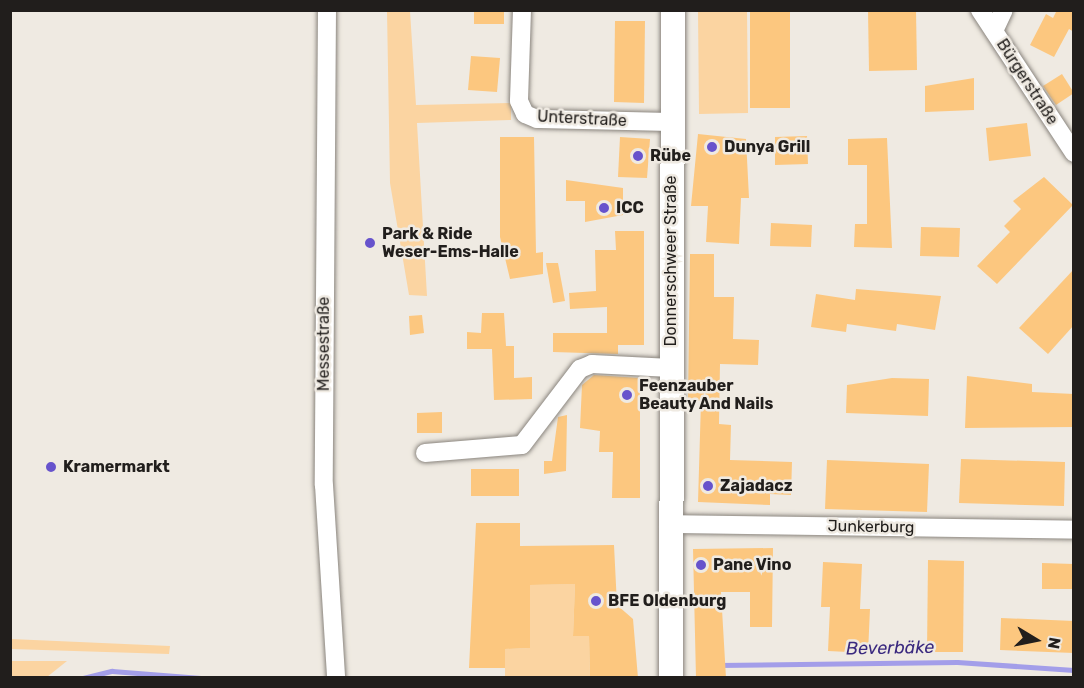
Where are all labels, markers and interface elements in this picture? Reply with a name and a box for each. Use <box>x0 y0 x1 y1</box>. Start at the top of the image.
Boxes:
street label: Bürgerstraße <box>992 36 1062 128</box>
street label: Unterstraße <box>537 107 627 131</box>
place label: Dunya Grill <box>724 137 810 157</box>
marker: Dunya Grill <box>705 140 719 154</box>
place label: Rübe <box>650 146 691 166</box>
marker: Rübe <box>631 149 645 163</box>
street label: Donnerschweer Straße <box>661 175 681 347</box>
place label: ICC <box>616 198 644 218</box>
marker: ICC <box>597 201 611 215</box>
place label: Park & Ride Weser-Ems-Halle <box>382 224 519 262</box>
marker: Park & Ride Weser-Ems-Halle <box>363 236 377 250</box>
street label: Messestraße <box>314 297 334 391</box>
place label: Feenzauber Beauty And Nails <box>639 376 774 414</box>
marker: Feenzauber Beauty And Nails <box>620 388 634 402</box>
place label: Kramermarkt <box>63 457 170 477</box>
marker: Kramermarkt <box>44 460 58 474</box>
place label: Zajadacz <box>720 476 792 496</box>
marker: Zajadacz <box>701 479 715 493</box>
street label: Junkerburg <box>827 517 915 537</box>
place label: Pane Vino <box>713 555 792 575</box>
marker: Pane Vino <box>694 558 708 572</box>
place label: BFE Oldenburg <box>608 591 726 611</box>
marker: BFE Oldenburg <box>589 594 603 608</box>
north arrow <box>1006 610 1066 670</box>
water label: Beverbäke <box>846 636 934 660</box>
text: N <box>1044 636 1065 651</box>

